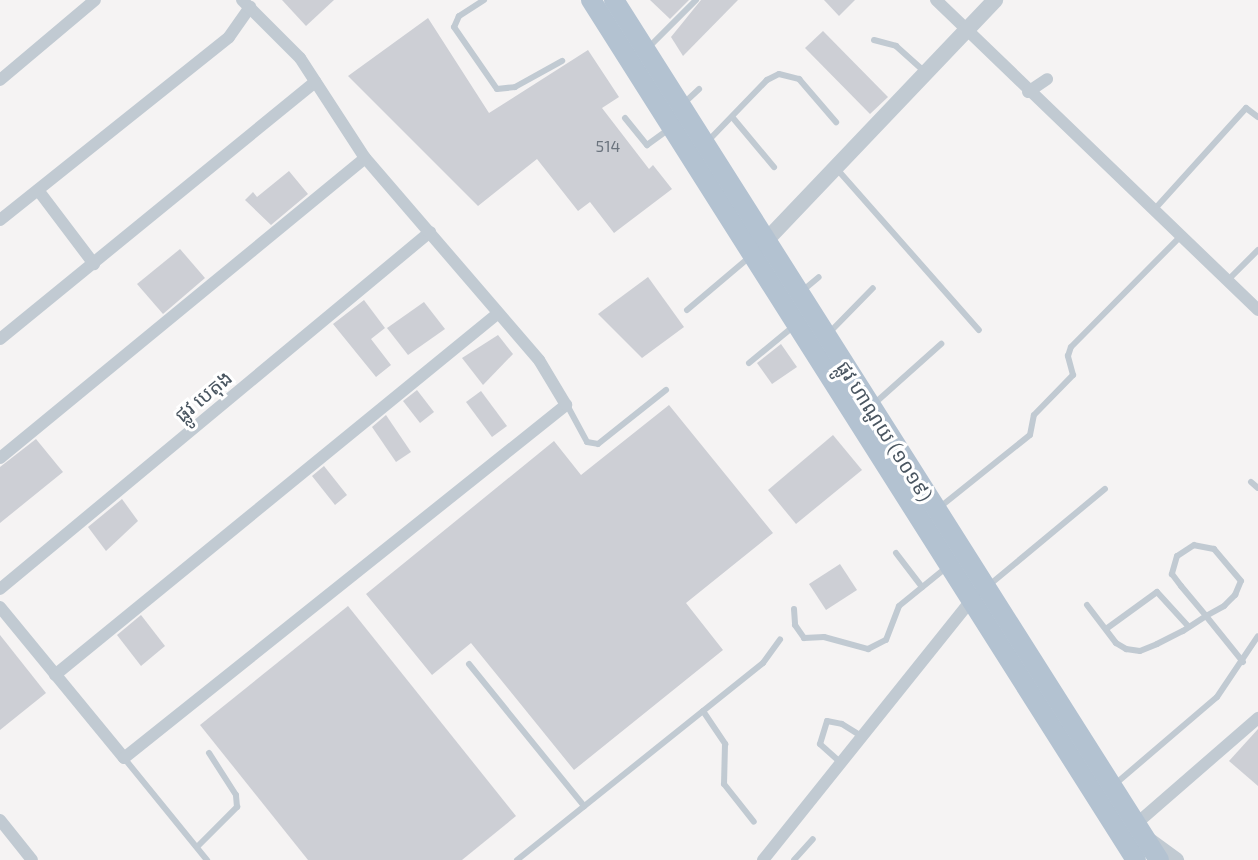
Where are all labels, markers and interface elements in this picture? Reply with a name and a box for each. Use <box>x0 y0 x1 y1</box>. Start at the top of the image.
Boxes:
house number: 514 <box>596 136 620 156</box>
street label: ផ្លូវ ហាណូយ (១០១៩) <box>832 356 938 506</box>
street label: ផ្លូវ បេតុង <box>169 365 237 427</box>

